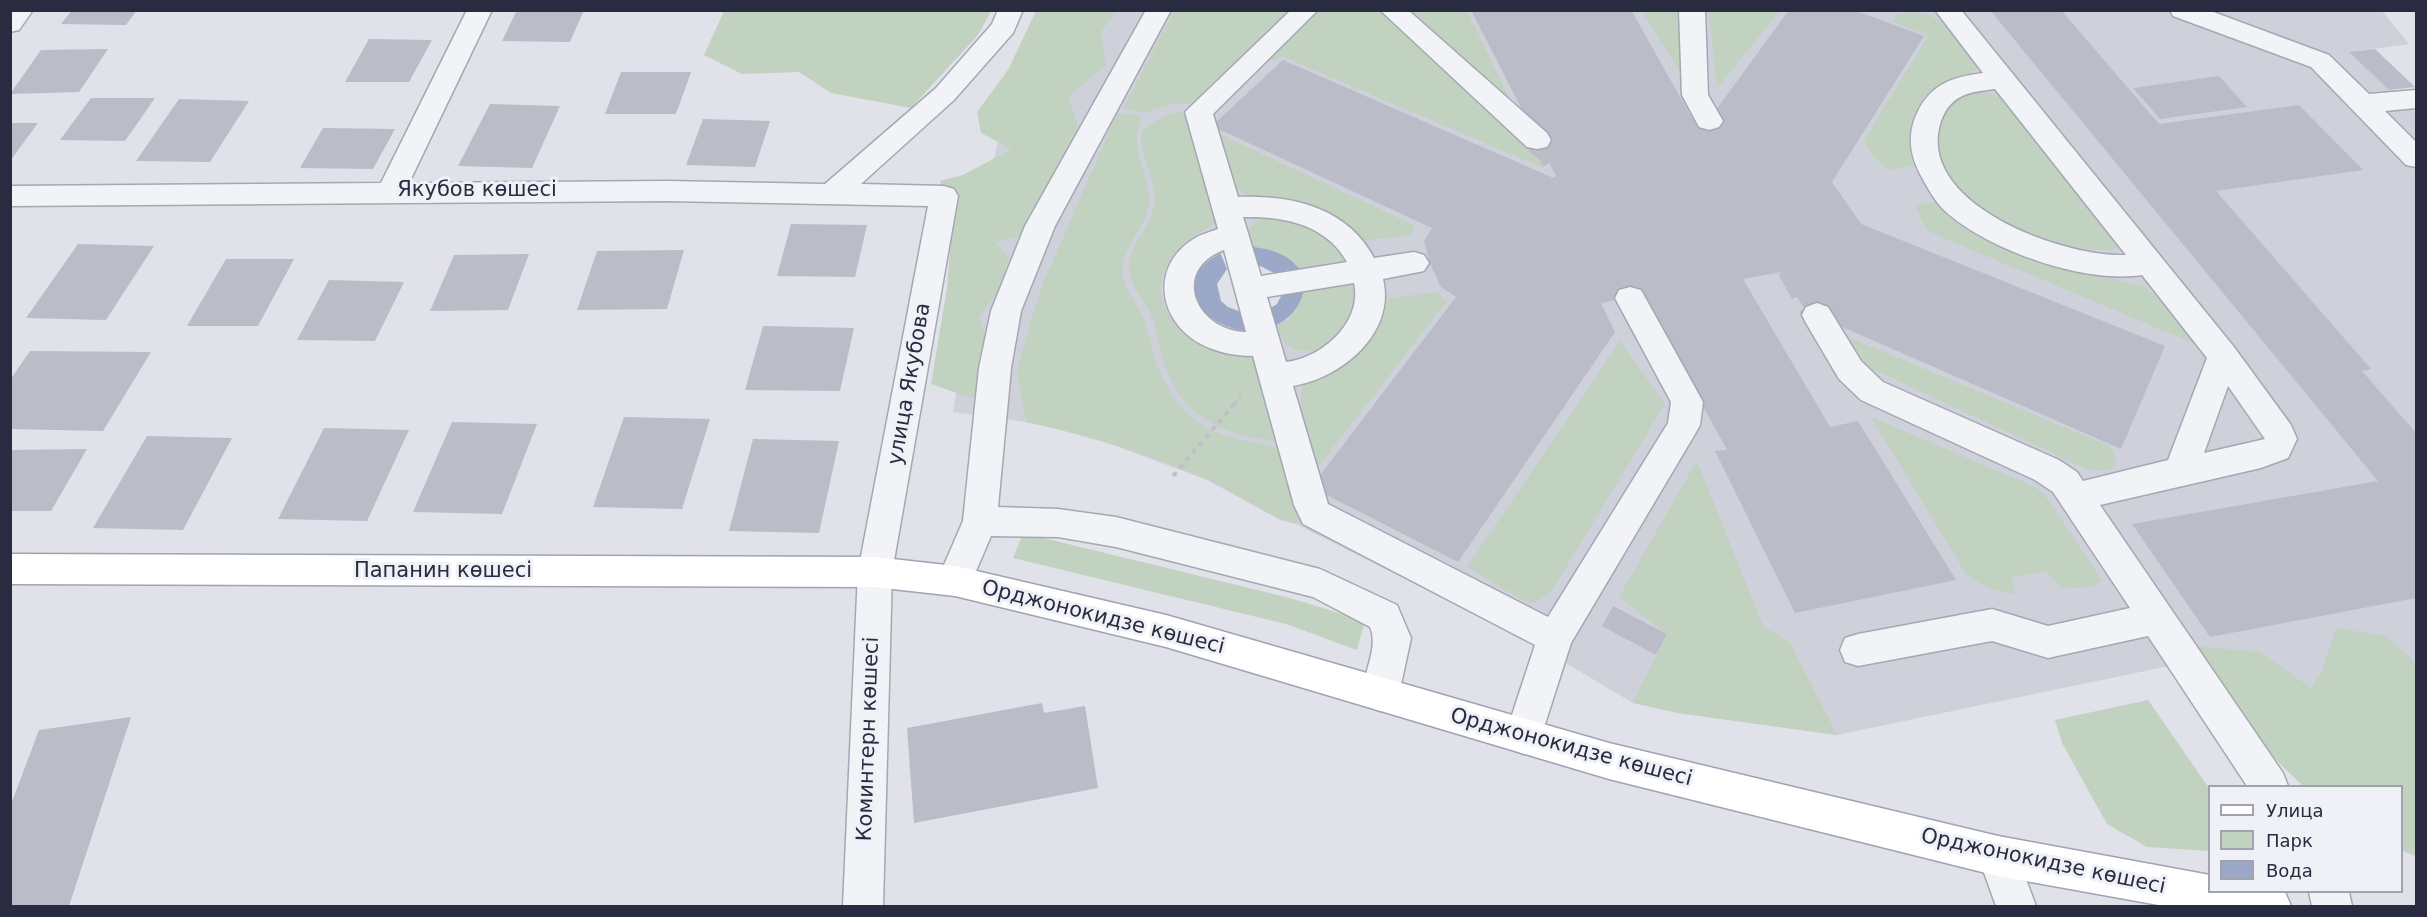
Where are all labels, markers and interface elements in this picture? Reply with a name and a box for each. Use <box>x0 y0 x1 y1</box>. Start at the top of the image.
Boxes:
street label: Якубов көшесі <box>397 178 557 204</box>
street label: улица Якубова <box>883 301 937 467</box>
street label: Папанин көшесі <box>354 559 532 585</box>
street label: Орджонокидзе көшесі <box>979 576 1227 660</box>
street label: Коминтерн көшесі <box>853 636 885 842</box>
street label: Орджонокидзе көшесі <box>1447 704 1695 792</box>
legend <box>2208 785 2403 893</box>
text: Улица <box>2266 800 2323 821</box>
street label: Орджонокидзе көшесі <box>1918 824 2168 900</box>
text: Парк <box>2266 830 2313 851</box>
text: Вода <box>2266 860 2313 881</box>

